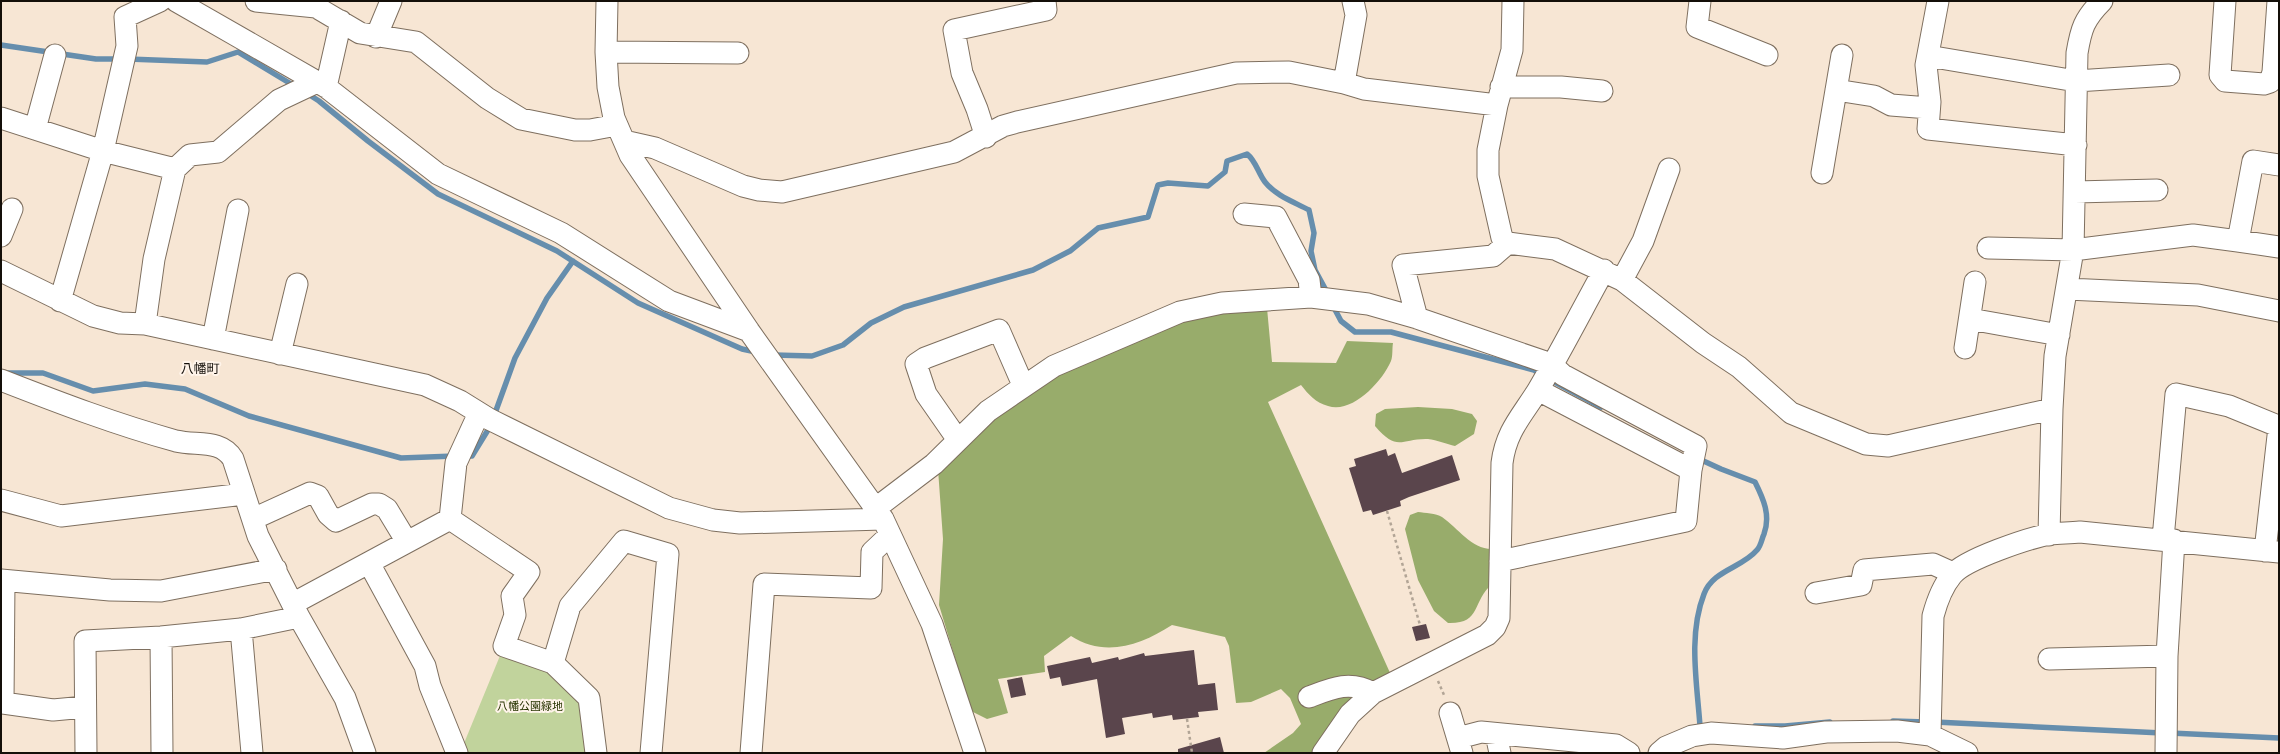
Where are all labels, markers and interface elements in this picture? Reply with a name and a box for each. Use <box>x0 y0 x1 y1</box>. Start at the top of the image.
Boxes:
district label: 八幡町 <box>180 361 220 376</box>
park label: 八幡公園緑地 <box>497 700 563 712</box>

